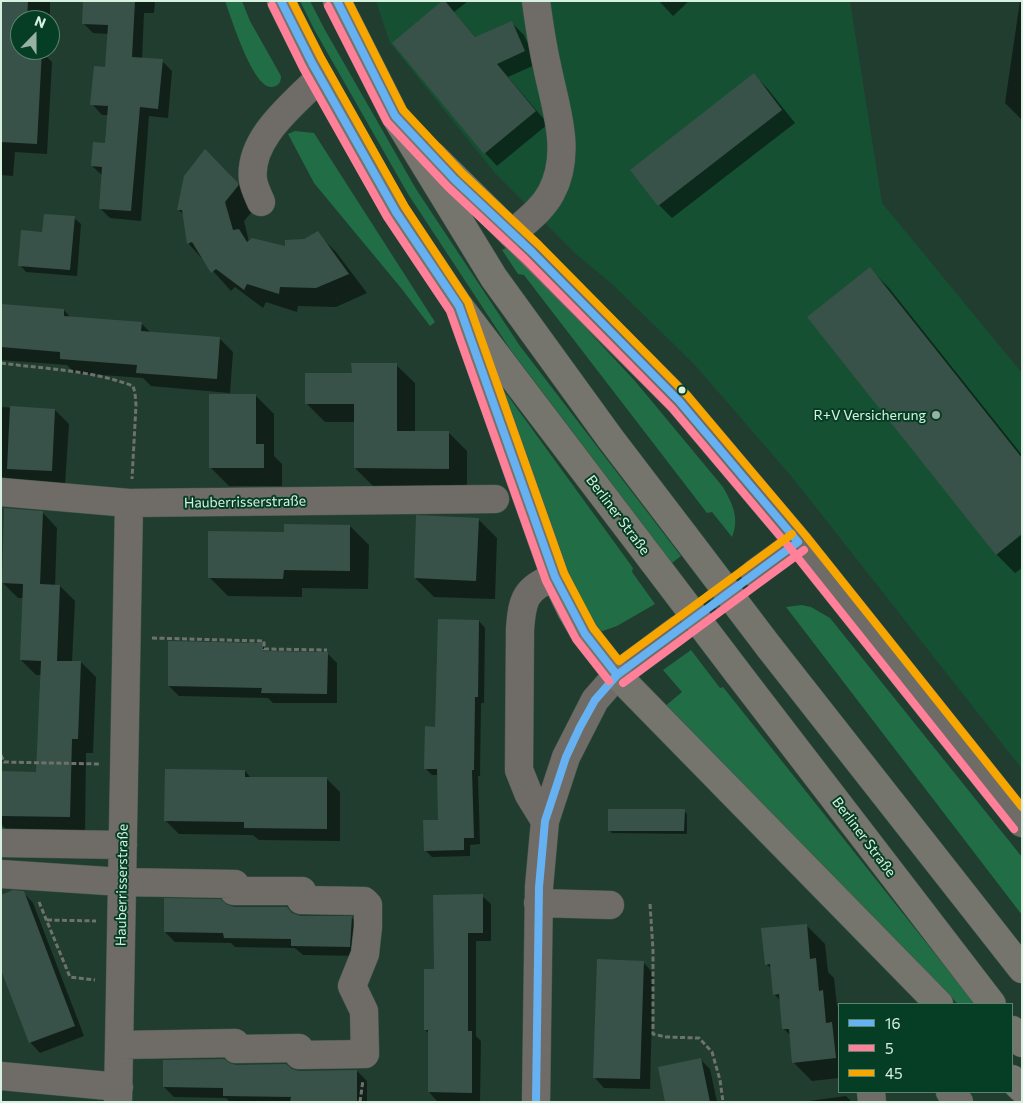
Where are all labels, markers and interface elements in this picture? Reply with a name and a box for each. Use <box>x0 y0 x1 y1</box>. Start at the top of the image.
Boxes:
north arrow <box>10 10 60 60</box>
text: N <box>32 12 48 31</box>
unlabelled marker <box>677 385 687 395</box>
place label: R+V Versicherung <box>813 407 926 423</box>
marker: R+V Versicherung <box>930 409 942 421</box>
street label: Berliner Straße <box>583 472 653 558</box>
street label: Hauberrisserstraße <box>184 493 306 511</box>
street label: Berliner Straße <box>829 794 899 880</box>
street label: Hauberrisserstraße <box>113 824 131 946</box>
legend <box>838 1003 1013 1093</box>
text: 16 <box>885 1014 901 1032</box>
text: 5 <box>885 1039 894 1057</box>
text: 45 <box>885 1064 903 1082</box>

